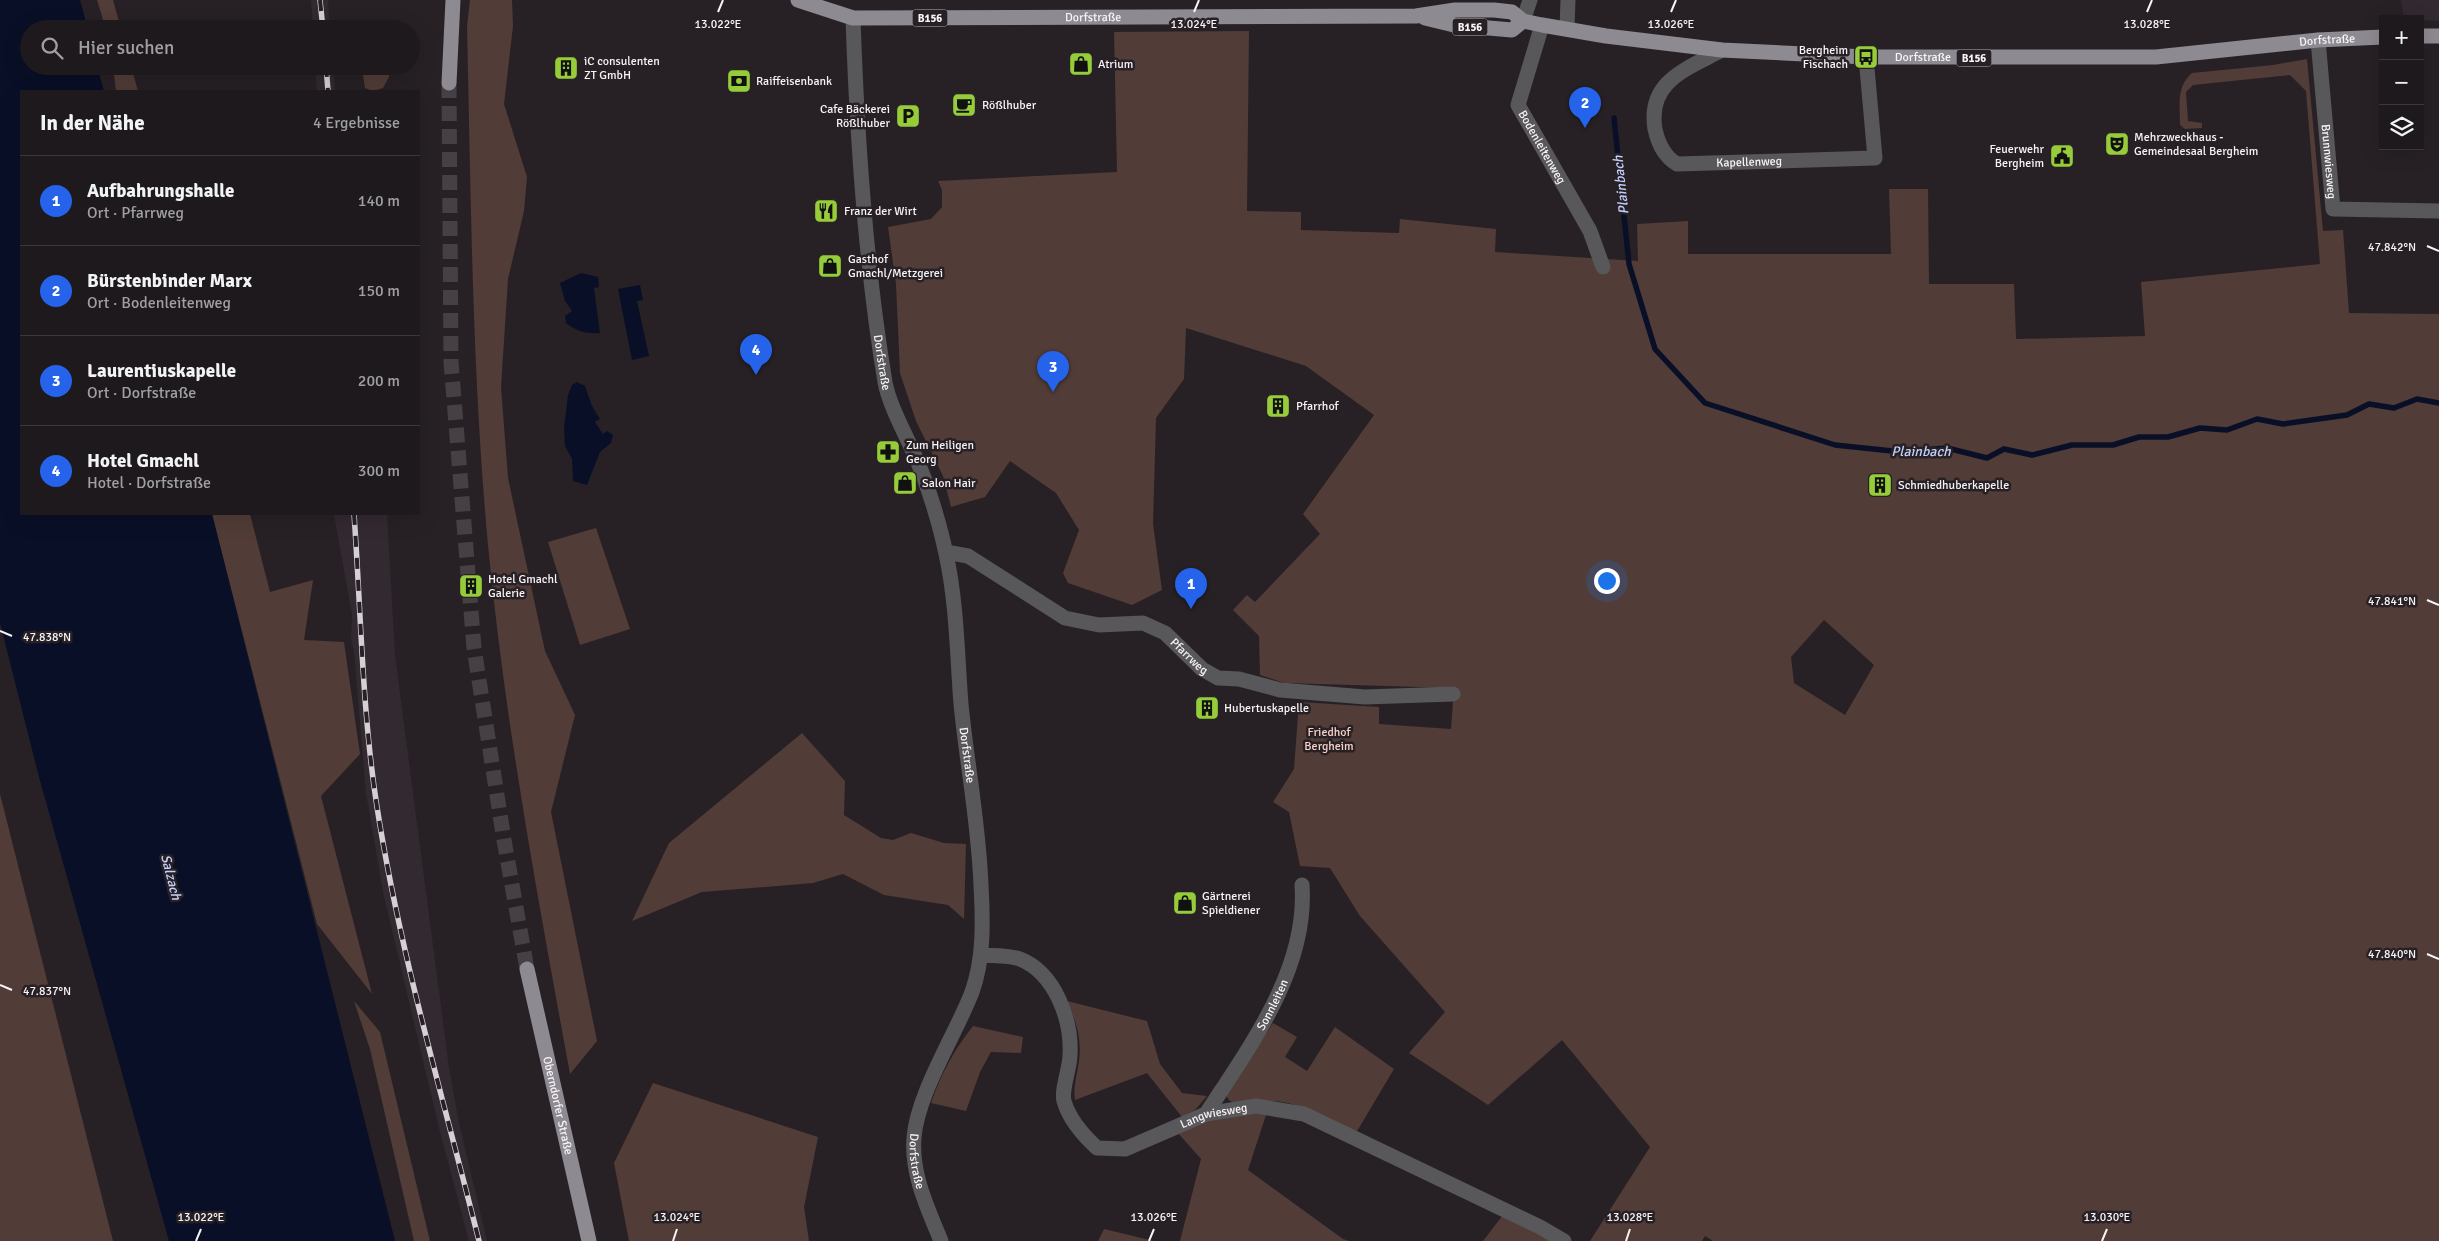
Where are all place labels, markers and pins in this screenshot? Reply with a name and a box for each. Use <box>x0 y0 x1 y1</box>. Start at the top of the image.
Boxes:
place label: Bergheim Fischach <box>1799 43 1848 72</box>
bus stop icon: Bergheim Fischach <box>1853 44 1879 70</box>
shop icon: Atrium <box>1068 51 1094 77</box>
place label: iC consulenten ZT GmbH <box>584 54 660 83</box>
building icon: iC consulenten ZT GmbH <box>553 55 579 81</box>
place label: Atrium <box>1098 57 1133 72</box>
bank icon: Raiffeisenbank <box>726 68 752 94</box>
place label: Raiffeisenbank <box>756 74 832 89</box>
pin: 2 <box>1569 87 1601 128</box>
cafe icon: Rößlhuber <box>951 92 977 118</box>
place label: Rößlhuber <box>982 98 1037 113</box>
place label: Cafe Bäckerei Rößlhuber <box>820 102 891 131</box>
parking icon: Cafe Bäckerei Rößlhuber <box>895 103 921 129</box>
place label: Mehrzweckhaus - Gemeindesaal Bergheim <box>2134 130 2258 159</box>
theatre icon: Mehrzweckhaus - Gemeindesaal Bergheim <box>2104 131 2130 157</box>
place label: Feuerwehr Bergheim <box>1989 142 2045 171</box>
public building icon: Feuerwehr Bergheim <box>2049 143 2075 169</box>
restaurant icon: Franz der Wirt <box>813 198 839 224</box>
place label: Franz der Wirt <box>844 204 917 219</box>
place label: Gasthof Gmachl/Metzgerei <box>848 252 943 281</box>
shop icon: Gasthof Gmachl/Metzgerei <box>817 253 843 279</box>
pin: 4 <box>740 334 772 375</box>
pin: 3 <box>1037 351 1069 392</box>
building icon: Pfarrhof <box>1265 393 1291 419</box>
place label: Pfarrhof <box>1296 399 1340 414</box>
place label: Zum Heiligen Georg <box>906 438 974 467</box>
pharmacy icon: Zum Heiligen Georg <box>875 439 901 465</box>
shop icon: Salon Hair <box>892 470 918 496</box>
building icon: Schmiedhuberkapelle <box>1867 472 1893 498</box>
place label: Salon Hair <box>922 476 976 491</box>
place label: Schmiedhuberkapelle <box>1898 478 2009 493</box>
pin: 1 <box>1175 568 1207 609</box>
place label: Hotel Gmachl Galerie <box>488 572 558 601</box>
building icon: Hotel Gmachl Galerie <box>458 573 484 599</box>
building icon: Hubertuskapelle <box>1194 695 1220 721</box>
place label: Hubertuskapelle <box>1224 701 1309 716</box>
place label: Gärtnerei Spieldiener <box>1202 889 1261 918</box>
shop icon: Gärtnerei Spieldiener <box>1172 890 1198 916</box>

